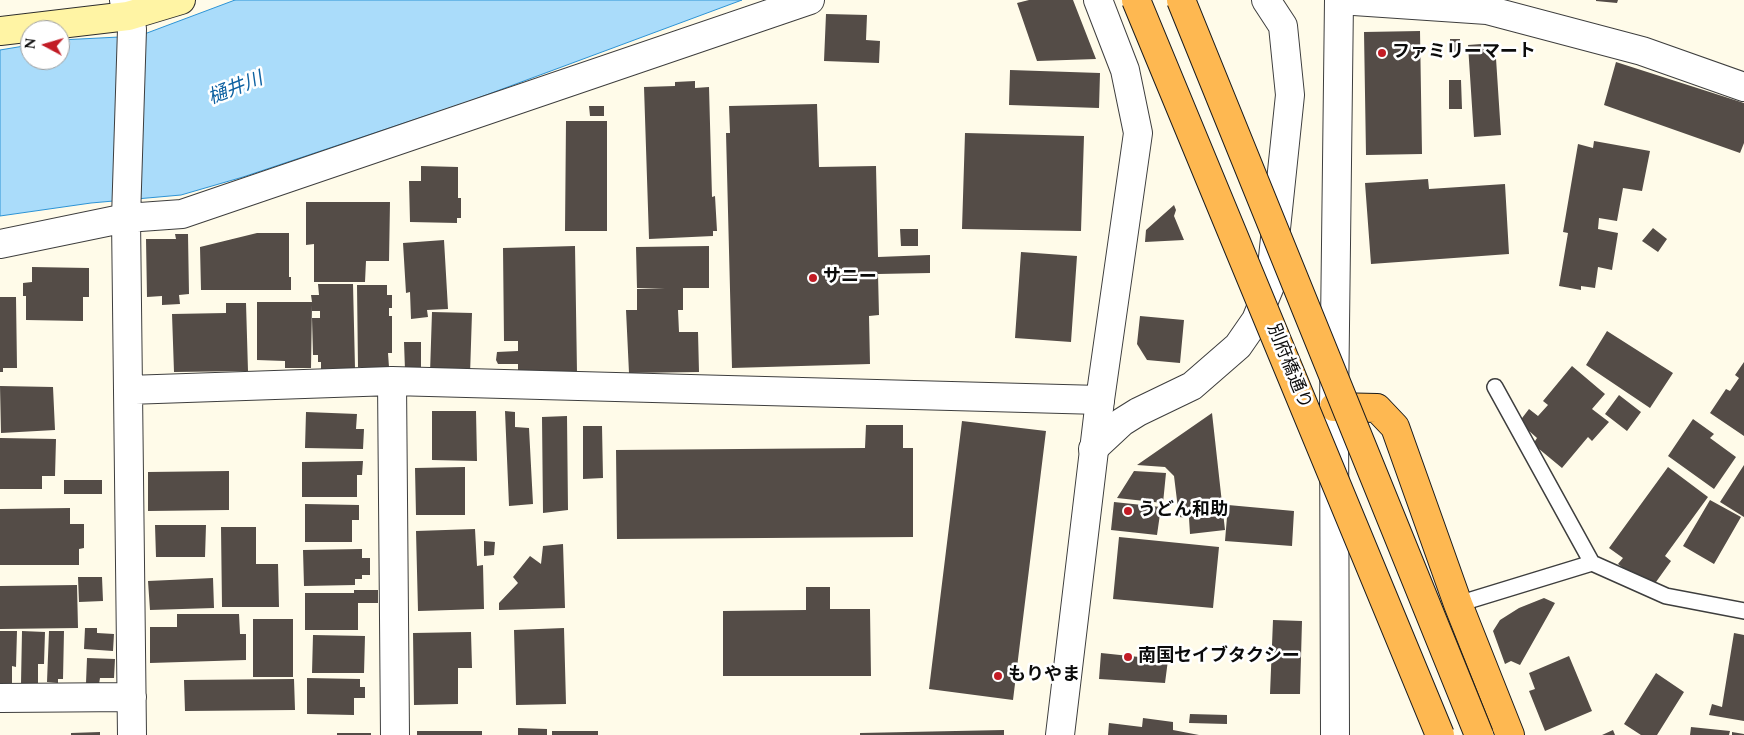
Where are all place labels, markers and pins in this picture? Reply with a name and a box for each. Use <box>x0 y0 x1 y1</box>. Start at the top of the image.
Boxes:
place label: ファミリーマート <box>1392 42 1536 64</box>
marker: ファミリーマート <box>1376 47 1388 59</box>
place label: サニー <box>823 267 877 289</box>
marker: サニー <box>807 272 819 284</box>
place label: うどん和助 <box>1138 500 1228 522</box>
marker: うどん和助 <box>1122 505 1134 517</box>
place label: 南国セイブタクシー <box>1138 646 1300 668</box>
marker: 南国セイブタクシー <box>1122 651 1134 663</box>
place label: もりやま <box>1008 665 1080 687</box>
marker: もりやま <box>992 670 1004 682</box>

